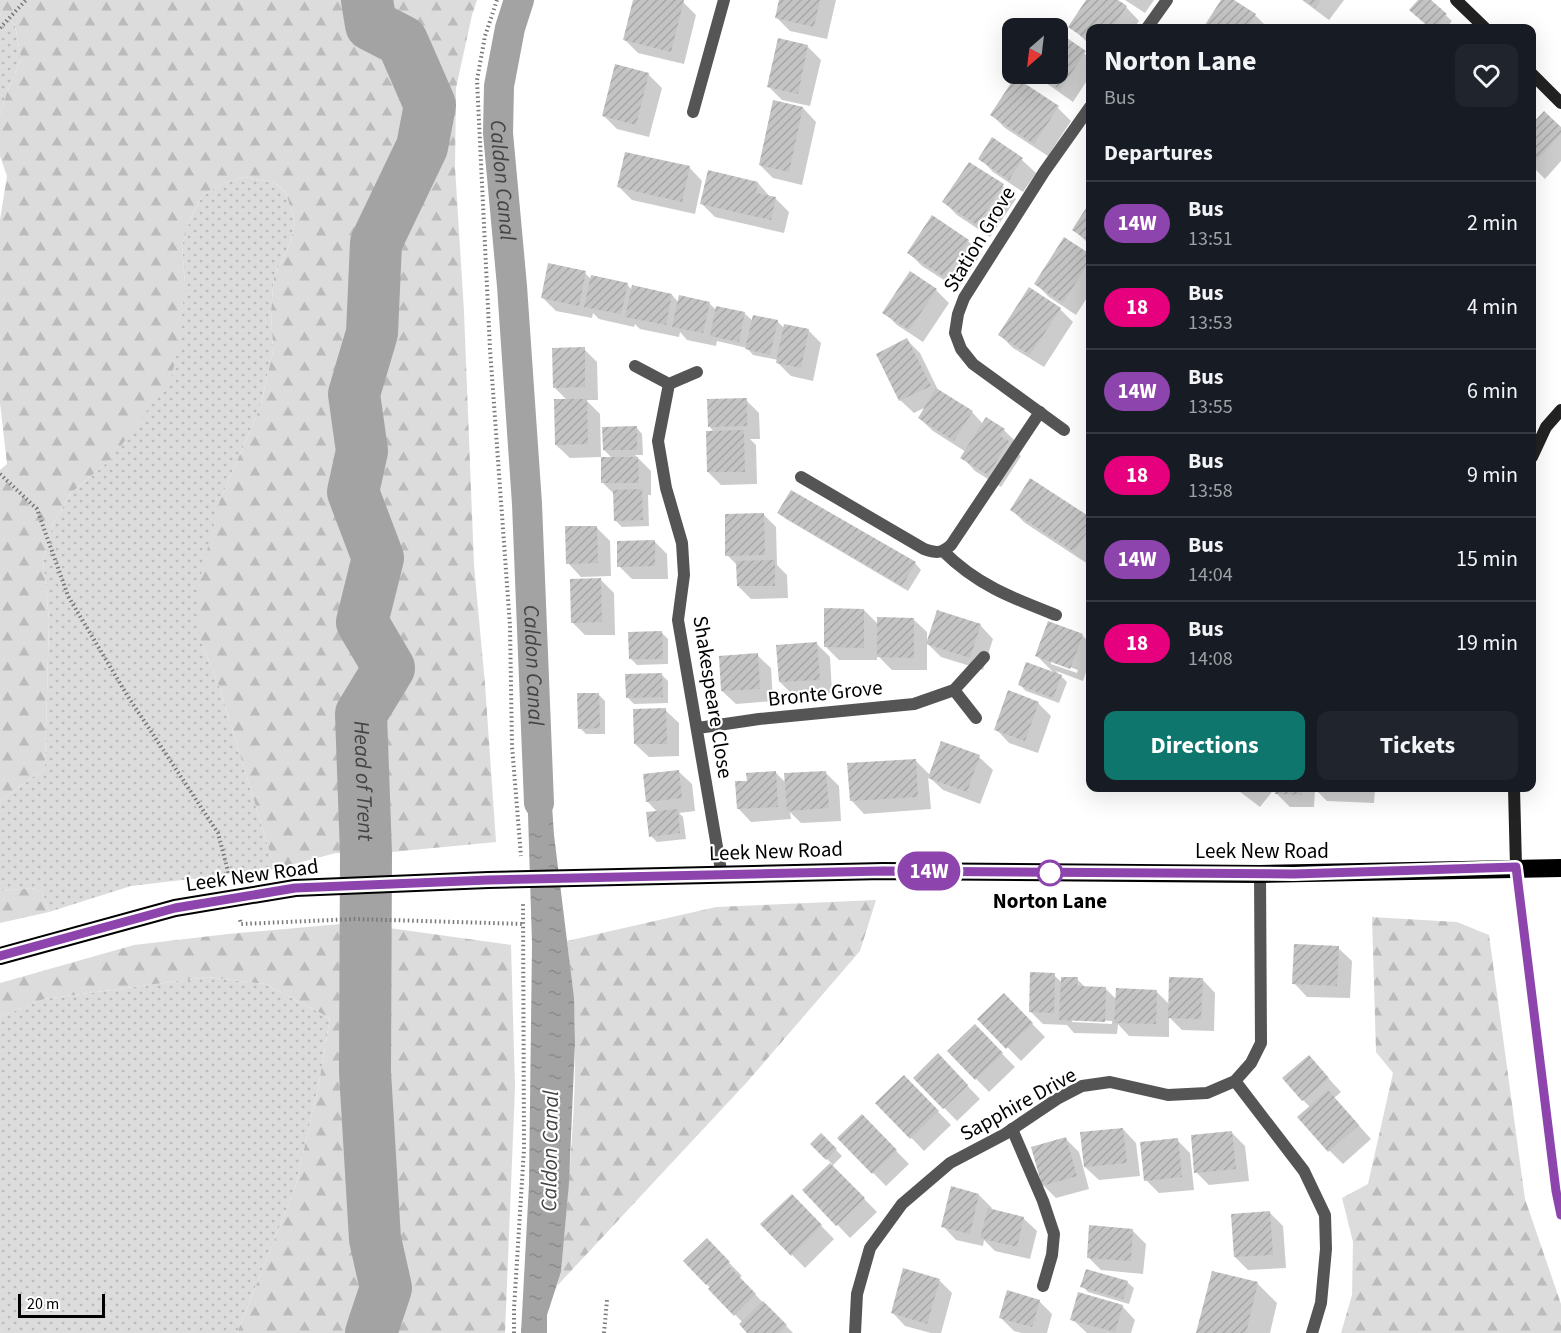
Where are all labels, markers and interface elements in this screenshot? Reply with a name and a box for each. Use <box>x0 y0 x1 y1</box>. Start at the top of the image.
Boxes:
north arrow <box>1002 18 1068 84</box>
map controls <box>1002 18 1068 84</box>
text: Norton Lane <box>1104 41 1256 81</box>
button: heart <box>1455 44 1518 107</box>
text: Bus <box>1104 84 1135 112</box>
water label: Caldon Canal <box>482 120 524 243</box>
text: Departures <box>1104 137 1213 169</box>
street label: Station Grove <box>936 180 1022 298</box>
text: Bus <box>1188 193 1224 225</box>
text: 2 min <box>1467 207 1518 239</box>
text: 14W <box>1117 208 1157 238</box>
text: 13:51 <box>1188 225 1233 253</box>
text: Bus <box>1188 277 1224 309</box>
text: 4 min <box>1467 291 1518 323</box>
text: 18 <box>1126 292 1148 322</box>
text: 13:53 <box>1188 309 1233 337</box>
text: Bus <box>1188 361 1224 393</box>
text: 6 min <box>1467 375 1518 407</box>
text: 14W <box>1117 376 1157 406</box>
text: 13:55 <box>1188 393 1233 421</box>
text: Bus <box>1188 445 1224 477</box>
text: 9 min <box>1467 459 1518 491</box>
text: 18 <box>1126 460 1148 490</box>
text: 13:58 <box>1188 477 1233 505</box>
text: Bus <box>1188 529 1224 561</box>
text: 15 min <box>1456 543 1518 575</box>
text: 14W <box>1117 544 1157 574</box>
text: 14:04 <box>1188 561 1233 589</box>
water label: Caldon Canal <box>515 604 552 727</box>
street label: Shakespeare Close <box>685 613 741 781</box>
text: Bus <box>1188 613 1224 645</box>
text: 19 min <box>1456 627 1518 659</box>
text: 18 <box>1126 628 1148 658</box>
text: 14:08 <box>1188 645 1233 673</box>
street label: Bronte Grove <box>766 672 884 714</box>
button: Directions <box>1104 711 1305 780</box>
button: Tickets <box>1317 711 1518 780</box>
water label: Head of Trent <box>345 720 382 842</box>
street label: Leek New Road <box>709 834 843 868</box>
street label: Leek New Road <box>1195 836 1329 866</box>
street label: Leek New Road <box>184 851 320 899</box>
line badge: 14W <box>894 852 964 890</box>
text: 14W <box>909 856 949 886</box>
marker: Norton Lane <box>1037 860 1063 886</box>
place label: Norton Lane <box>993 886 1107 916</box>
street label: Sapphire Drive <box>954 1060 1082 1148</box>
water label: Caldon Canal <box>533 1090 567 1212</box>
scale bar <box>18 1291 105 1318</box>
text: 20 m <box>27 1293 59 1315</box>

